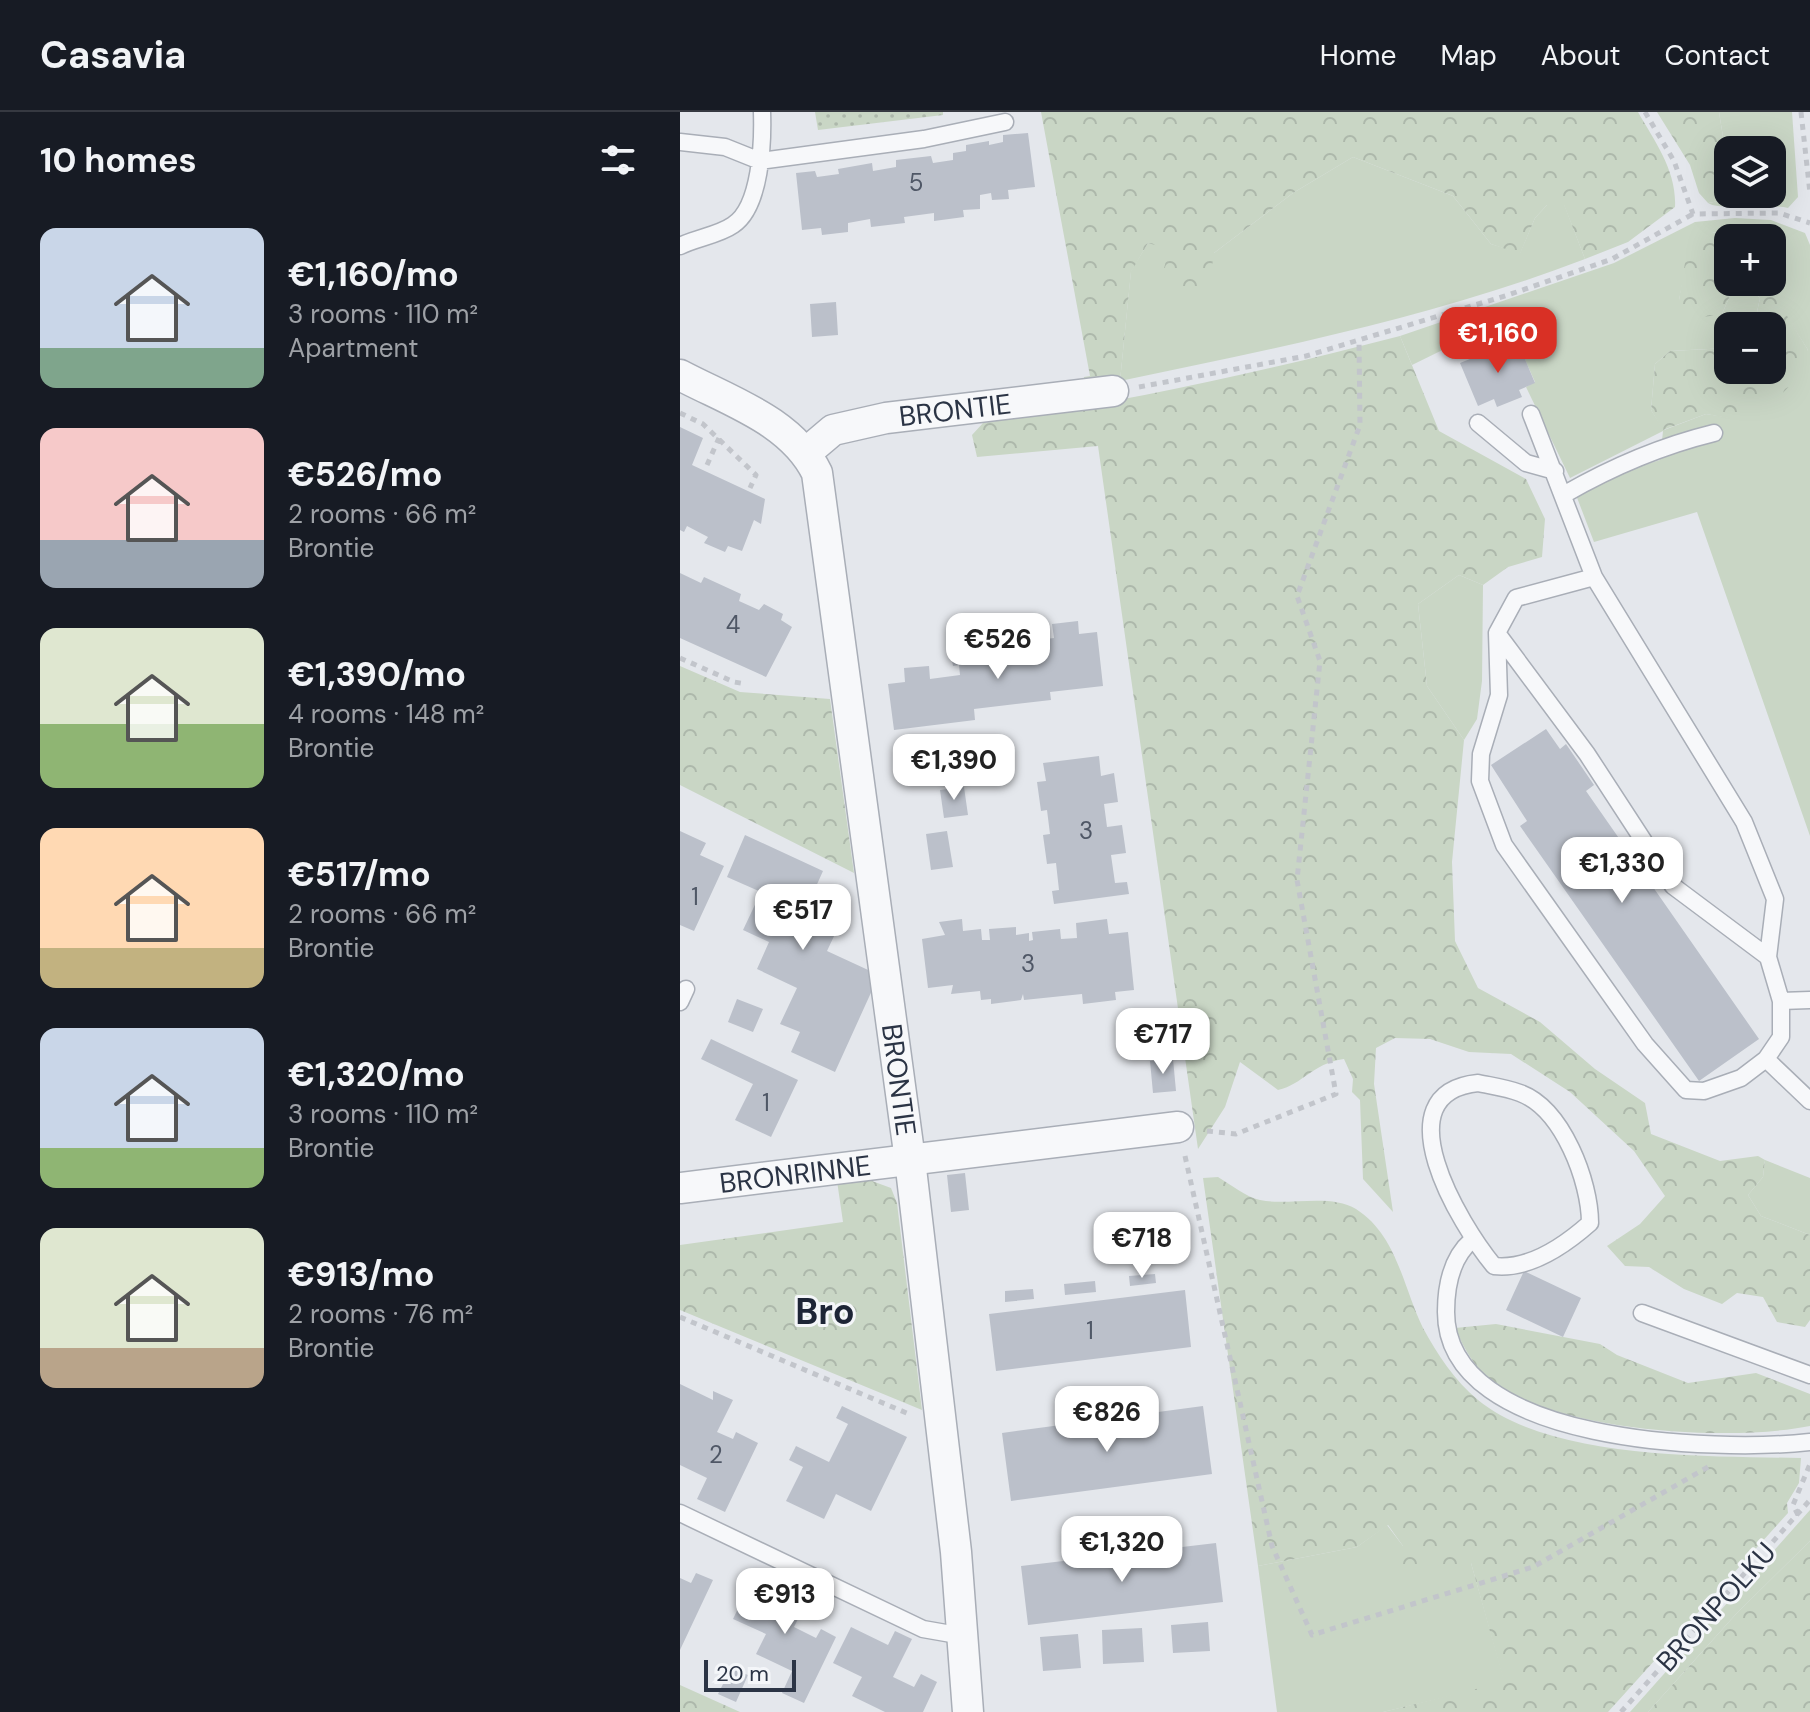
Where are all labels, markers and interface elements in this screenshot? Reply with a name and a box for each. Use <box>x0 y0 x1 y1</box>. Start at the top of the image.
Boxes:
text: Casavia <box>40 30 186 80</box>
text: Home <box>1320 37 1396 74</box>
text: Map <box>1440 37 1497 74</box>
text: About <box>1541 37 1620 74</box>
text: Contact <box>1664 37 1770 74</box>
map controls <box>1714 136 1786 384</box>
button: layers <box>1714 136 1786 208</box>
text: 10 homes <box>40 138 197 183</box>
icon: filters <box>596 138 640 182</box>
house number: 5 <box>909 167 923 198</box>
button: + <box>1714 224 1786 296</box>
text: €1,160/mo <box>288 252 459 297</box>
icon: home <box>104 260 200 356</box>
text: 3 rooms · 110 m² <box>288 297 478 331</box>
pin: €1,160 <box>1433 307 1563 375</box>
button: − <box>1714 312 1786 384</box>
text: €1,160 <box>1458 316 1538 350</box>
text: Apartment <box>288 331 419 365</box>
street label: BRONTIE <box>897 385 1013 435</box>
text: €526/mo <box>288 452 442 497</box>
icon: home <box>104 460 200 556</box>
text: 2 rooms · 66 m² <box>288 497 476 531</box>
text: Brontie <box>288 531 374 565</box>
house number: 4 <box>726 609 740 640</box>
pin: €526 <box>951 613 1045 681</box>
text: €526 <box>964 622 1032 656</box>
text: €1,390/mo <box>288 652 466 697</box>
icon: home <box>104 660 200 756</box>
text: 4 rooms · 148 m² <box>288 697 484 731</box>
text: Brontie <box>288 731 374 765</box>
pin: €1,390 <box>889 734 1019 802</box>
text: €1,390 <box>911 743 997 777</box>
house number: 3 <box>1079 815 1093 846</box>
pin: €1,330 <box>1557 837 1687 905</box>
text: €1,330 <box>1579 846 1665 880</box>
text: €517/mo <box>288 852 431 897</box>
icon: home <box>104 860 200 956</box>
house number: 1 <box>691 881 699 912</box>
pin: €517 <box>756 884 850 952</box>
text: €517 <box>773 893 833 927</box>
text: 2 rooms · 66 m² <box>288 897 476 931</box>
text: Brontie <box>288 931 374 965</box>
house number: 3 <box>1021 948 1035 979</box>
pin: €717 <box>1116 1008 1210 1076</box>
text: €717 <box>1134 1017 1192 1051</box>
street label: BRONTIE <box>873 1021 925 1138</box>
text: €1,320/mo <box>288 1052 465 1097</box>
icon: home <box>104 1060 200 1156</box>
house number: 1 <box>762 1087 770 1118</box>
text: 3 rooms · 110 m² <box>288 1097 478 1131</box>
text: Brontie <box>288 1131 374 1165</box>
street label: BRONRINNE <box>717 1146 873 1202</box>
pin: €718 <box>1095 1212 1189 1280</box>
text: €718 <box>1112 1221 1172 1255</box>
text: €913/mo <box>288 1252 434 1297</box>
icon: home <box>104 1260 200 1356</box>
district label: Bro <box>795 1288 855 1335</box>
text: 2 rooms · 76 m² <box>288 1297 473 1331</box>
house number: 1 <box>1086 1315 1094 1346</box>
text: Brontie <box>288 1331 374 1365</box>
pin: €826 <box>1060 1386 1154 1454</box>
text: €826 <box>1073 1395 1141 1429</box>
house number: 2 <box>709 1439 723 1470</box>
pin: €1,320 <box>1057 1516 1187 1584</box>
text: €1,320 <box>1079 1525 1165 1559</box>
street label: BRONPOLKU <box>1648 1534 1784 1680</box>
pin: €913 <box>738 1568 832 1636</box>
text: €913 <box>754 1577 816 1611</box>
scale bar <box>704 1656 796 1692</box>
text: 20 m <box>716 1659 769 1688</box>

